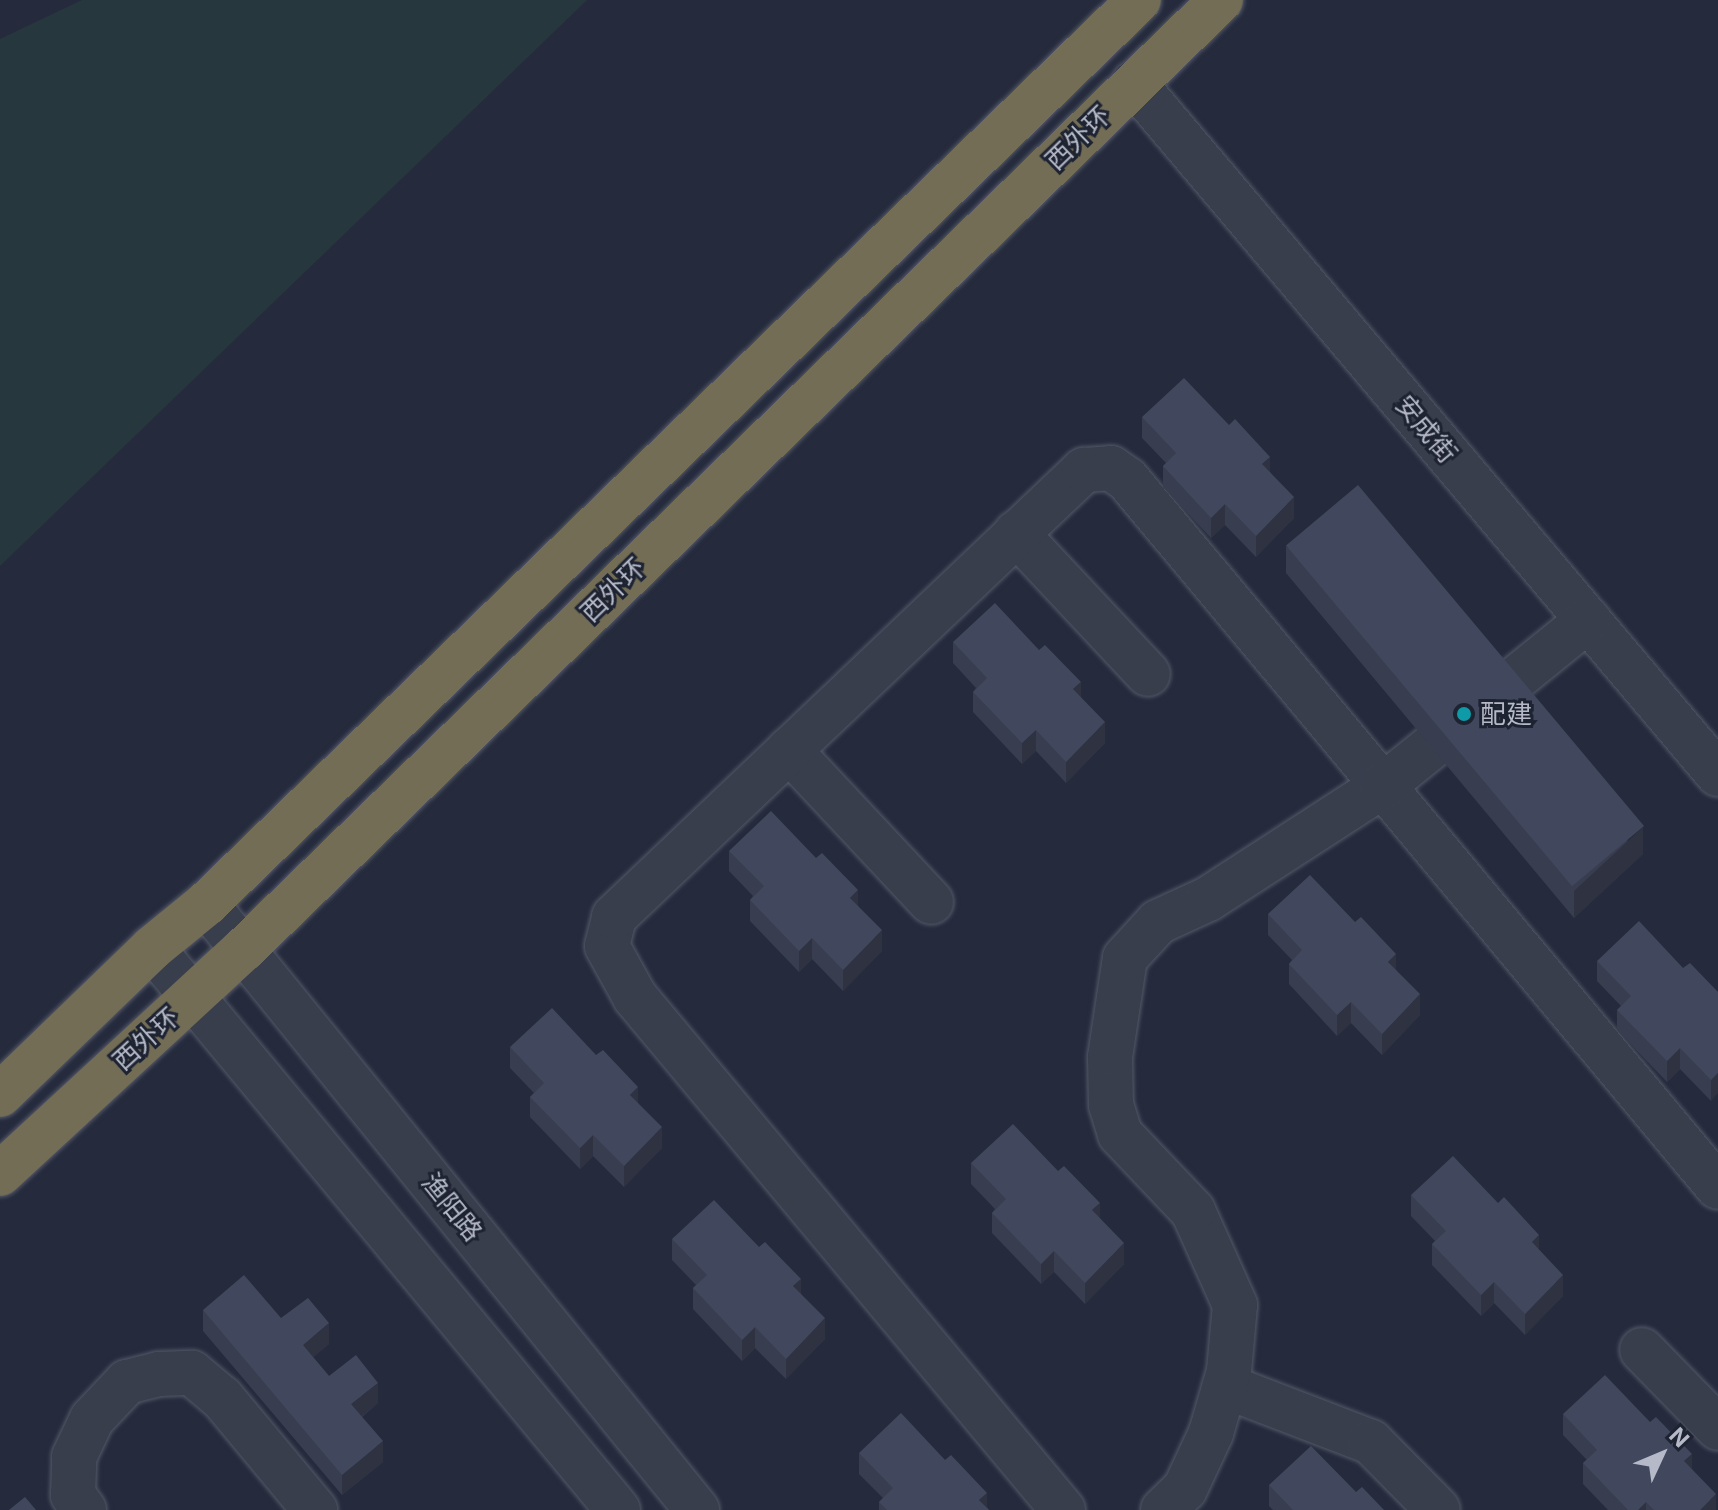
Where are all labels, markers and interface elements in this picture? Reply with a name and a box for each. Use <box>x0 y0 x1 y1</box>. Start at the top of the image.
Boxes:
street label: 西外环 <box>1039 100 1117 176</box>
street label: 安成街 <box>1389 389 1463 469</box>
street label: 西外环 <box>574 552 652 628</box>
place label: 配建 <box>1480 698 1532 730</box>
marker: 配建 <box>1455 705 1473 723</box>
street label: 西外环 <box>107 1001 185 1077</box>
street label: 渔阳路 <box>415 1167 489 1247</box>
north arrow <box>1622 1414 1702 1494</box>
text: N <box>1664 1422 1694 1452</box>

